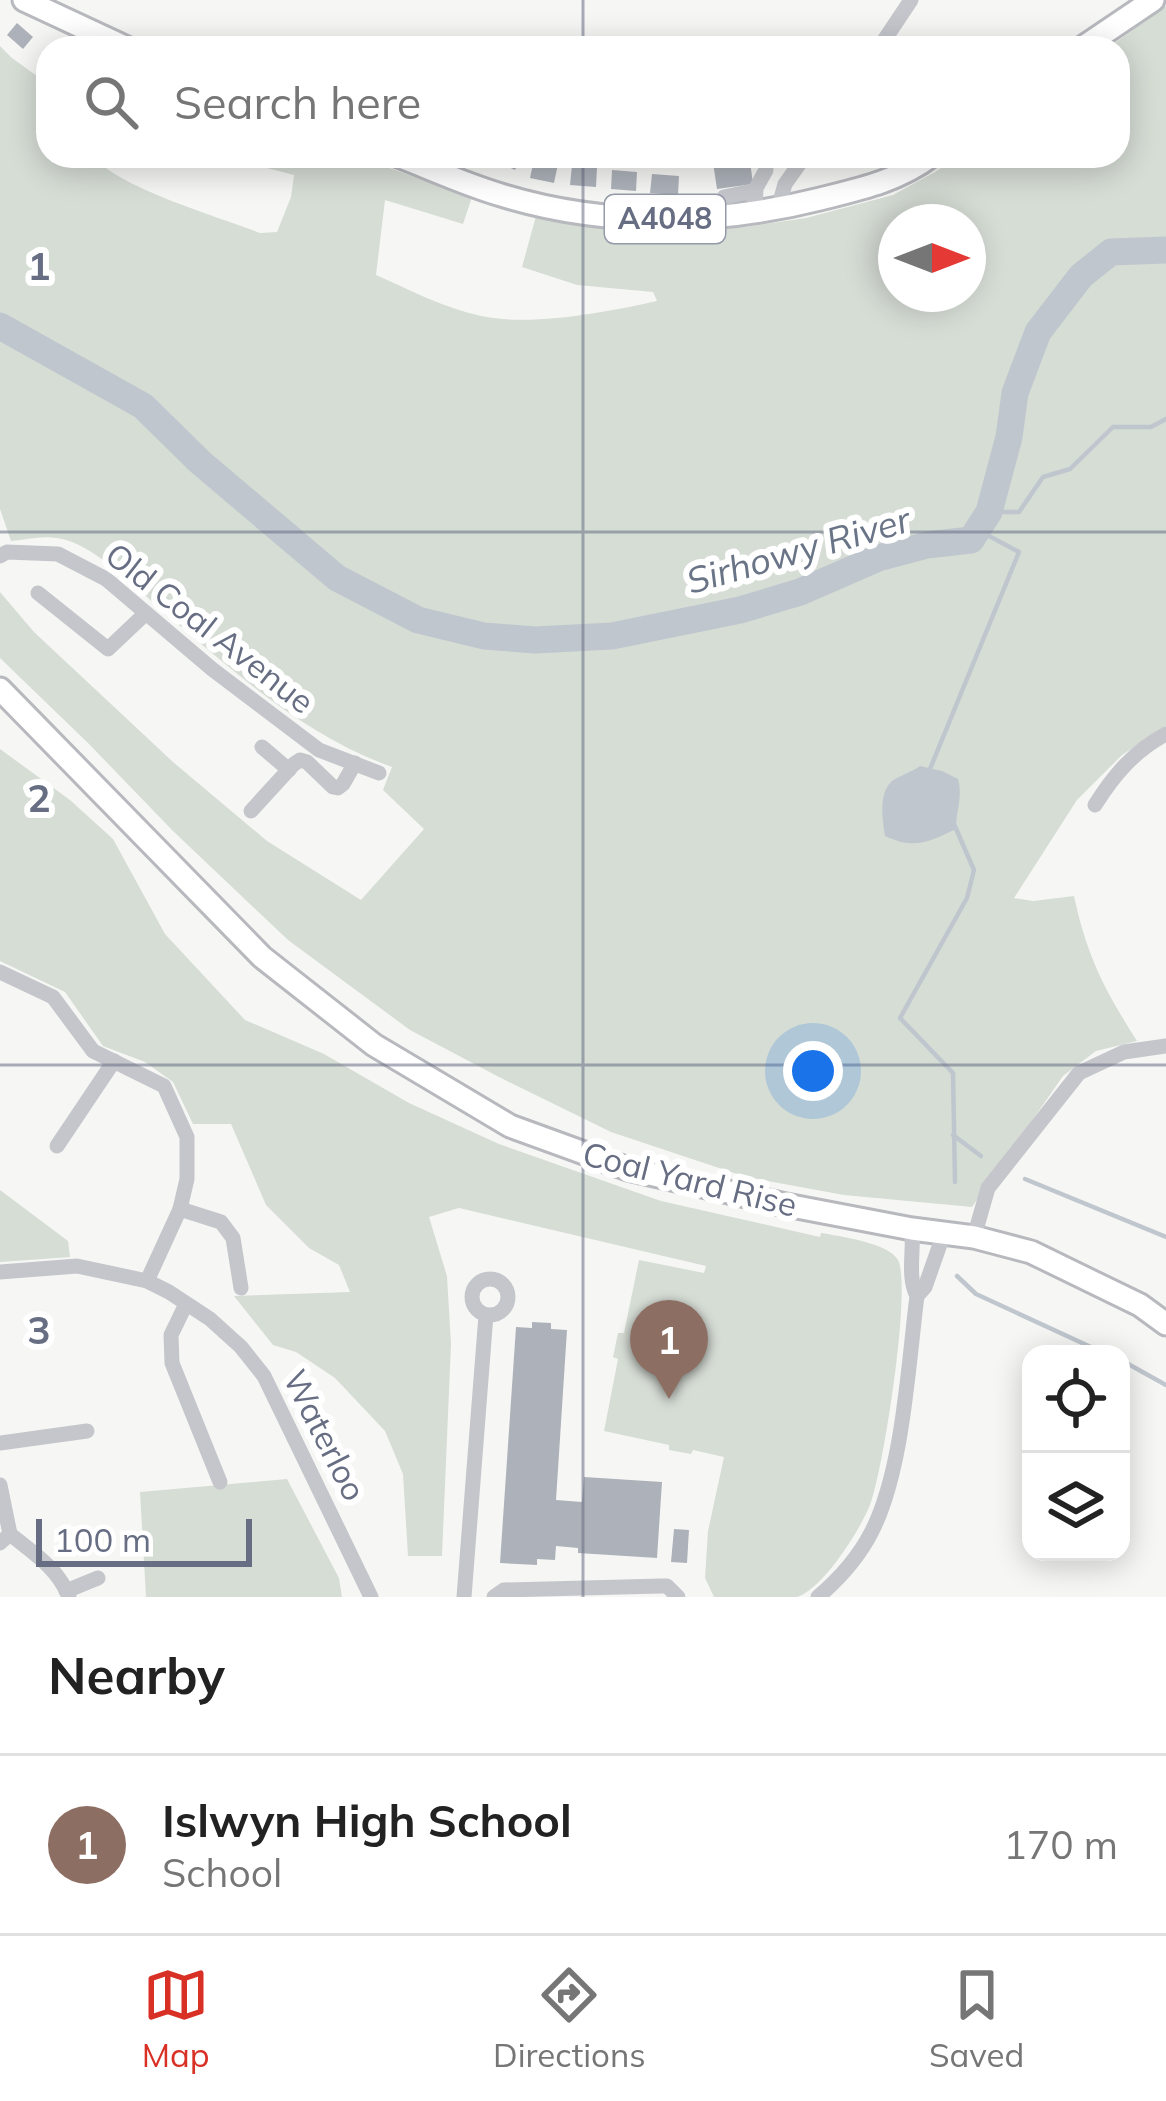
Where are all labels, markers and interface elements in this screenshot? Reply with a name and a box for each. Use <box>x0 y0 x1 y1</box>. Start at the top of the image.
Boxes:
search box <box>36 36 1130 168</box>
icon: search <box>78 69 144 135</box>
text: Search here <box>174 74 421 130</box>
road number: A4048 <box>605 195 725 243</box>
north arrow <box>878 204 986 312</box>
text: 1 <box>27 241 51 290</box>
water label: Sirhowy River <box>681 496 917 603</box>
street label: Old Coal Avenue <box>98 534 323 722</box>
text: 2 <box>27 773 51 822</box>
your location <box>783 1041 843 1101</box>
street label: Coal Yard Rise <box>579 1132 801 1225</box>
pin: 1 <box>630 1300 708 1399</box>
text: 3 <box>27 1305 51 1354</box>
map controls <box>1022 1345 1130 1561</box>
button: locate <box>1022 1345 1130 1453</box>
street label: Waterloo <box>275 1362 376 1507</box>
button: layers <box>1022 1453 1130 1561</box>
scale bar <box>36 1513 252 1566</box>
text: 100 m <box>54 1519 151 1560</box>
text: Nearby <box>48 1643 225 1707</box>
text: Islwyn High School <box>162 1792 572 1848</box>
text: 1 <box>75 1820 99 1869</box>
text: 170 m <box>1003 1820 1118 1869</box>
text: School <box>162 1848 282 1897</box>
tab: Map <box>142 1962 210 2075</box>
tab: Directions <box>493 1962 646 2075</box>
tab: Saved <box>929 1962 1024 2075</box>

